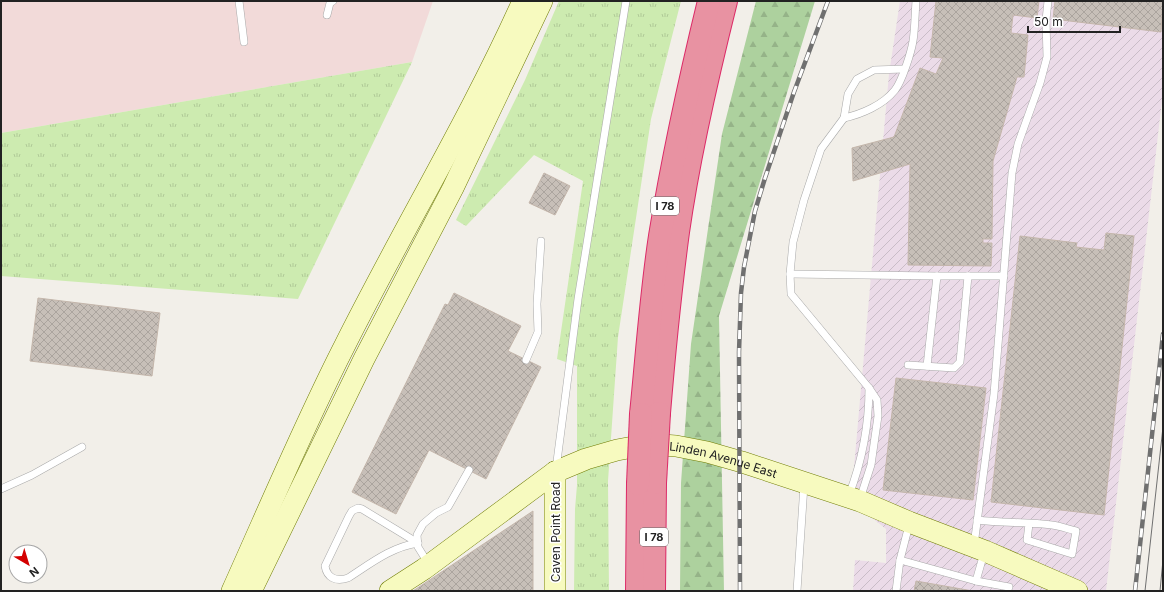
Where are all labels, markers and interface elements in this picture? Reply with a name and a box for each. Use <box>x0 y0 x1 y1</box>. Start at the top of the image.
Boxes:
scale bar <box>1028 8 1120 34</box>
text: 50 m <box>1034 14 1063 29</box>
road number: I 78 <box>651 197 679 215</box>
street label: Linden Avenue East <box>669 438 779 481</box>
street label: Caven Point Road <box>548 482 563 582</box>
road number: I 78 <box>640 528 668 546</box>
north arrow <box>8 544 48 584</box>
text: N <box>27 564 42 580</box>

